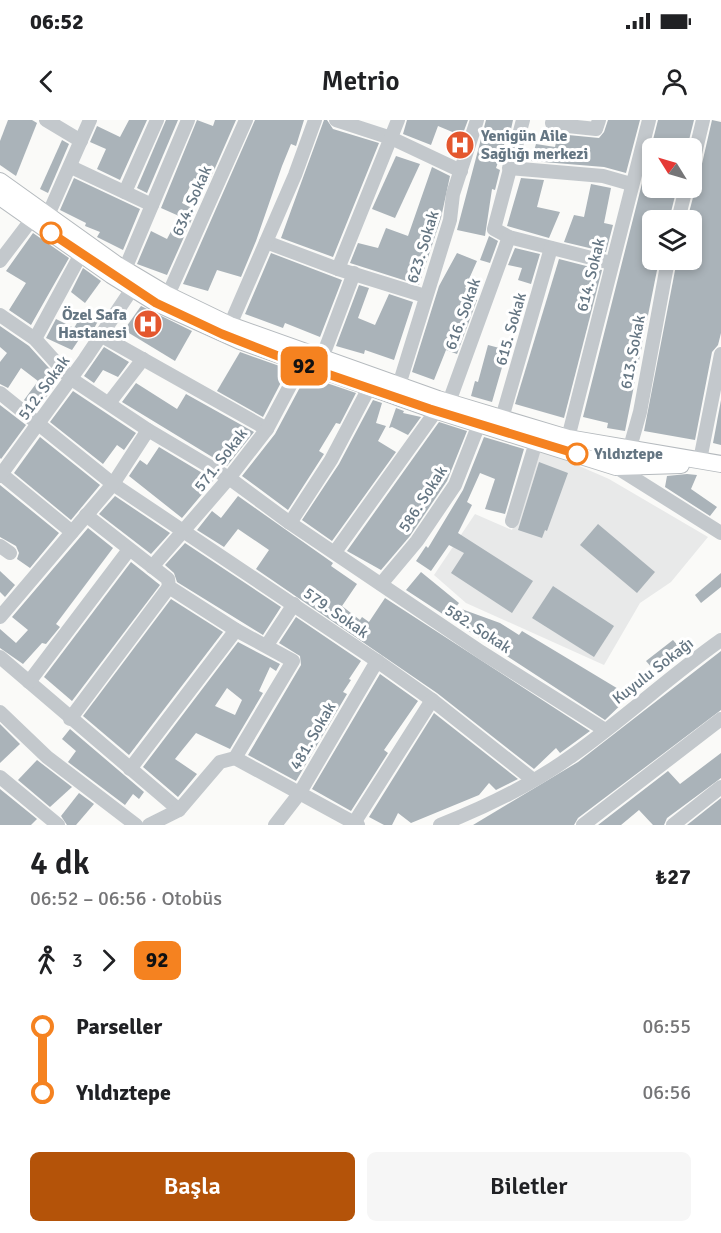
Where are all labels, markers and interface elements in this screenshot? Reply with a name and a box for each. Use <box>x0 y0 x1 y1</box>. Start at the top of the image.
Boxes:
text: 06:52 <box>30 8 84 35</box>
icon: back <box>30 65 63 98</box>
text: Metrio <box>321 65 400 98</box>
icon: person <box>658 65 691 98</box>
place label: Yenigün Aile Sağlığı merkezi <box>480 126 588 164</box>
hospital icon: Yenigün Aile Sağlığı merkezi <box>444 129 476 161</box>
north arrow <box>642 138 702 198</box>
map controls <box>642 138 702 270</box>
street label: 634. Sokak <box>168 163 216 239</box>
street label: 623. Sokak <box>402 208 444 286</box>
button: layers <box>642 210 702 270</box>
unlabelled marker <box>40 222 62 244</box>
street label: 614. Sokak <box>572 236 610 314</box>
street label: 616. Sokak <box>441 275 485 353</box>
street label: 615. Sokak <box>491 290 531 368</box>
place label: Özel Safa Hastanesi <box>58 305 127 343</box>
hospital icon: Özel Safa Hastanesi <box>132 308 164 340</box>
street label: 613. Sokak <box>616 313 650 391</box>
line badge: 92 <box>277 346 331 386</box>
street label: 512. Sokak <box>14 352 74 424</box>
text: 92 <box>293 353 315 379</box>
street label: 571. Sokak <box>190 424 252 496</box>
marker: Yıldıztepe <box>566 443 588 465</box>
place label: Yıldıztepe <box>593 444 663 464</box>
street label: 586. Sokak <box>394 462 452 536</box>
street label: 579. Sokak <box>300 583 372 643</box>
street label: 582. Sokak <box>441 600 515 658</box>
street label: Kuyulu Sokağı <box>609 633 697 709</box>
street label: 481. Sokak <box>286 699 340 773</box>
text: 4 dk <box>30 843 90 884</box>
text: ₺27 <box>655 863 691 890</box>
text: 06:52 – 06:56 · Otobüs <box>30 886 222 911</box>
icon: walk <box>30 944 63 977</box>
icon: forward <box>92 944 125 977</box>
text: 92 <box>146 947 169 973</box>
text: 3 <box>72 948 83 973</box>
text: Parseller <box>76 1013 162 1040</box>
text: 06:55 <box>642 1014 691 1039</box>
text: Yıldıztepe <box>76 1079 171 1106</box>
text: 06:56 <box>642 1080 691 1105</box>
button: Başla <box>30 1152 355 1221</box>
button: Biletler <box>367 1152 691 1221</box>

